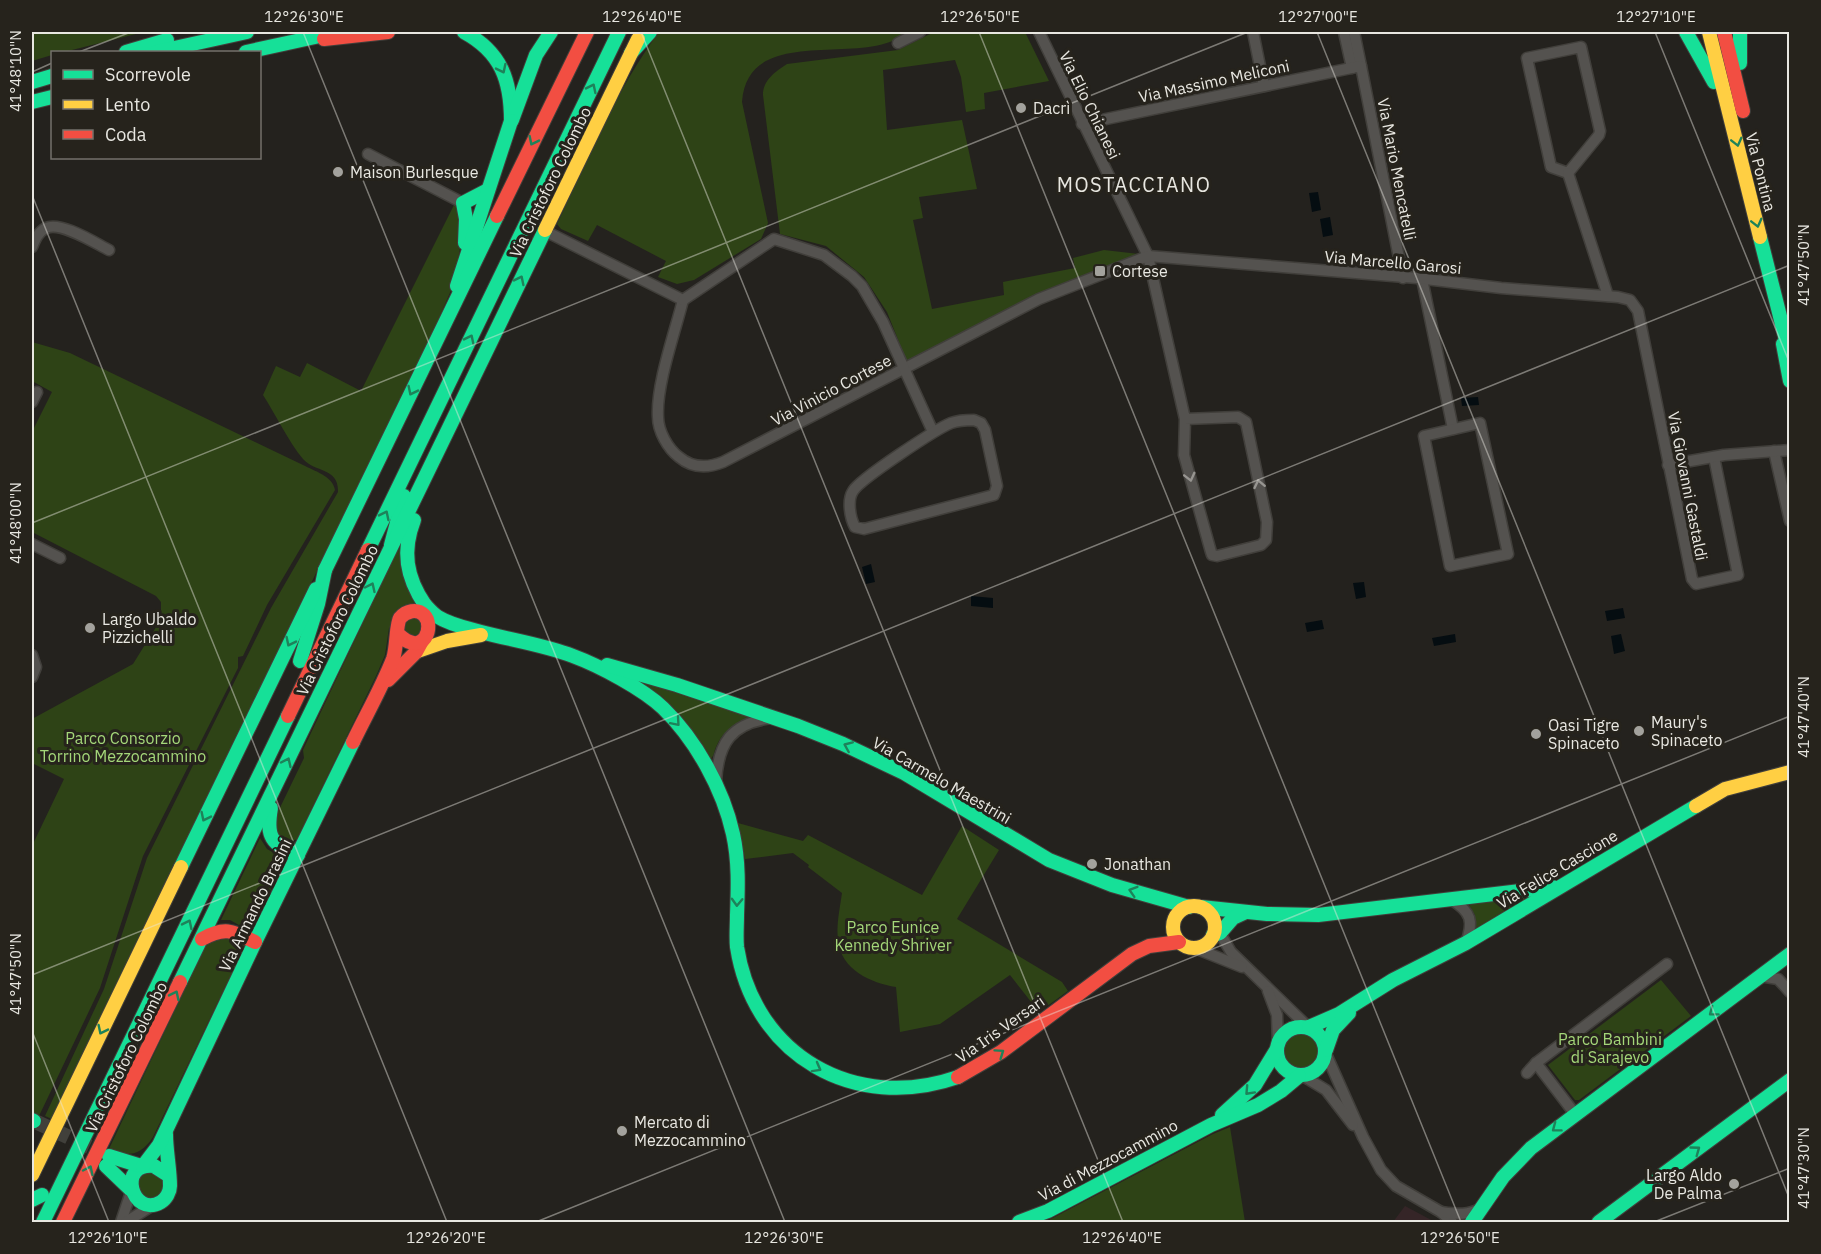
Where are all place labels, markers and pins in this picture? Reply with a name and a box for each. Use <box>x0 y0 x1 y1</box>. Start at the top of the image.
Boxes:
place label: Dacrì <box>1033 98 1070 118</box>
marker: Dacrì <box>1014 101 1028 115</box>
place label: Maison Burlesque <box>350 162 479 182</box>
marker: Maison Burlesque <box>331 165 345 179</box>
place label: Cortese <box>1112 261 1168 281</box>
marker: Cortese <box>1093 264 1107 278</box>
place label: Largo Ubaldo Pizzichelli <box>102 609 196 647</box>
marker: Largo Ubaldo Pizzichelli <box>83 621 97 635</box>
place label: Maury's Spinaceto <box>1651 712 1722 750</box>
place label: Oasi Tigre Spinaceto <box>1548 715 1620 753</box>
marker: Maury's Spinaceto <box>1632 724 1646 738</box>
marker: Oasi Tigre Spinaceto <box>1529 727 1543 741</box>
place label: Jonathan <box>1104 854 1171 874</box>
marker: Jonathan <box>1085 857 1099 871</box>
place label: Mercato di Mezzocammino <box>634 1112 746 1150</box>
marker: Mercato di Mezzocammino <box>615 1124 629 1138</box>
place label: Largo Aldo De Palma <box>1646 1165 1722 1203</box>
marker: Largo Aldo De Palma <box>1727 1177 1741 1191</box>

